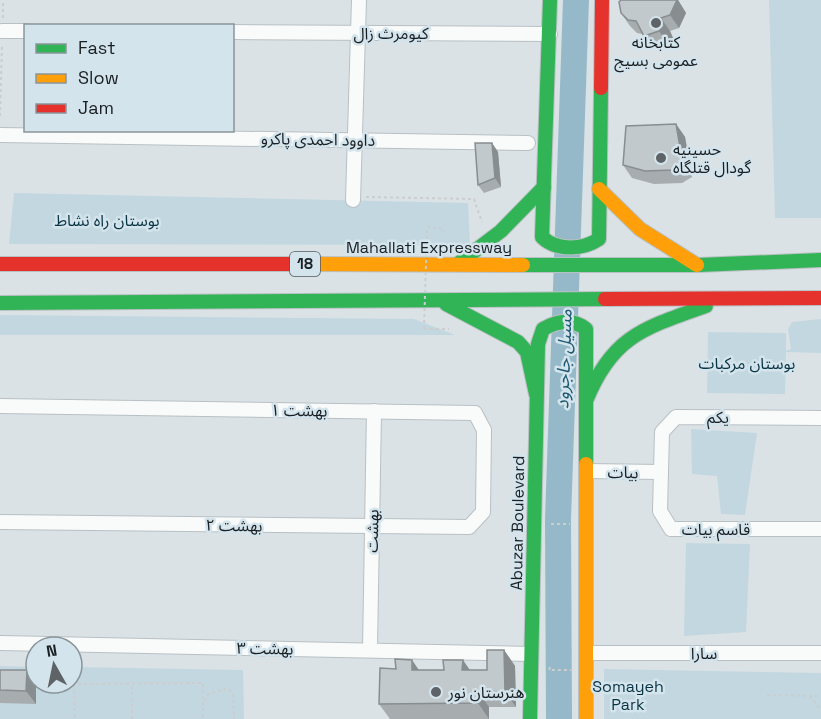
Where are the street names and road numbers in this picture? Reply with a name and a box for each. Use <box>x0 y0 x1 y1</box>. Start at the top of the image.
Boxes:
street label: کیومرث زال <box>353 23 429 44</box>
street label: داوود احمدی پاکرو <box>261 128 375 151</box>
street label: Mahallati Expressway <box>346 237 512 258</box>
road number: 18 <box>290 252 320 276</box>
street label: بهشت ۱ <box>270 400 328 421</box>
street label: یکم <box>707 407 729 430</box>
street label: Abuzar Boulevard <box>506 455 529 591</box>
street label: بیات <box>607 462 639 483</box>
street label: بهشت <box>362 509 383 553</box>
street label: بهشت ۲ <box>205 515 263 536</box>
street label: قاسم بیات <box>682 519 750 542</box>
street label: بهشت ۳ <box>236 638 294 659</box>
street label: سارا <box>691 643 717 664</box>

